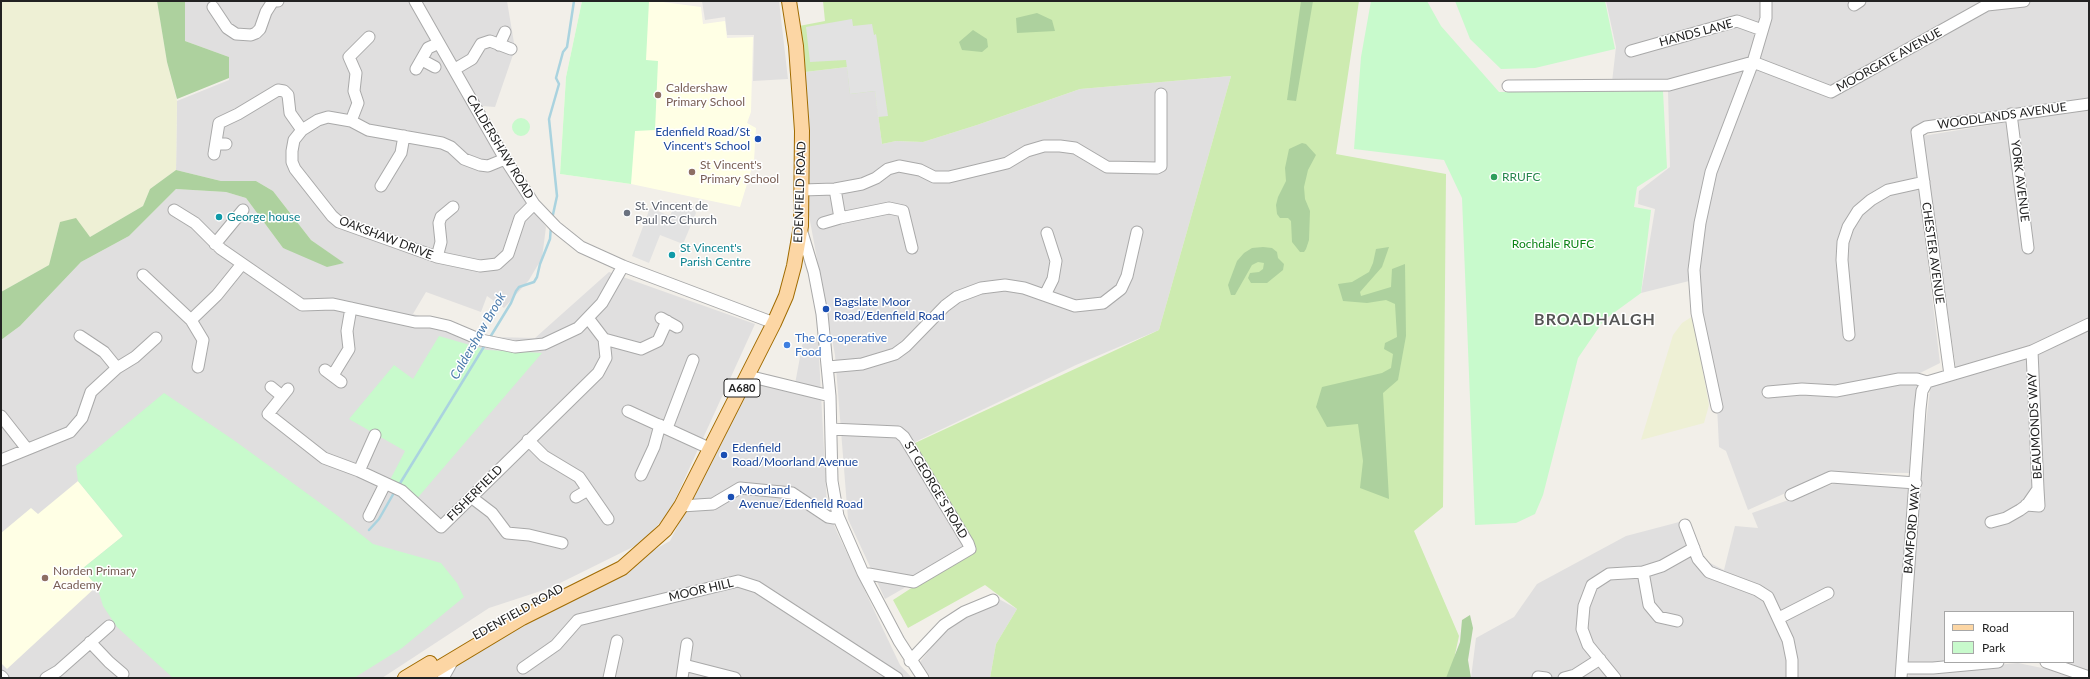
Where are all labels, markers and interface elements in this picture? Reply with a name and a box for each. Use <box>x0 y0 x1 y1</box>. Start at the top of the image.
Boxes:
street label: HANDS LANE <box>1658 16 1734 50</box>
street label: MOORGATE AVENUE <box>1834 25 1944 95</box>
place label: Caldershaw Primary School <box>666 81 745 109</box>
marker: Caldershaw Primary School <box>653 90 663 100</box>
street label: CALDERSHAW ROAD <box>463 92 537 202</box>
street label: WOODLANDS AVENUE <box>1937 100 2067 132</box>
place label: Edenfield Road/St Vincent's School <box>655 125 750 153</box>
marker: Edenfield Road/St Vincent's School <box>753 134 763 144</box>
street label: YORK AVENUE <box>2008 139 2032 223</box>
street label: EDENFIELD ROAD <box>791 141 809 243</box>
place label: St Vincent's Primary School <box>700 158 779 186</box>
marker: St Vincent's Primary School <box>687 167 697 177</box>
place label: RRUFC <box>1502 170 1541 184</box>
marker: RRUFC <box>1489 172 1499 182</box>
place label: St. Vincent de Paul RC Church <box>635 199 717 227</box>
street label: CHESTER AVENUE <box>1919 201 1947 305</box>
marker: St. Vincent de Paul RC Church <box>622 208 632 218</box>
place label: George house <box>227 210 300 224</box>
marker: George house <box>214 212 224 222</box>
street label: OAKSHAW DRIVE <box>337 213 435 263</box>
park label: Rochdale RUFC <box>1512 237 1594 251</box>
place label: St Vincent's Parish Centre <box>680 241 751 269</box>
marker: St Vincent's Parish Centre <box>667 250 677 260</box>
water label: Caldershaw Brook <box>447 290 509 382</box>
place label: Bagslate Moor Road/Edenfield Road <box>834 295 945 323</box>
marker: Bagslate Moor Road/Edenfield Road <box>821 304 831 314</box>
district label: BROADHALGH <box>1534 310 1656 330</box>
place label: The Co-operative Food <box>795 331 887 359</box>
marker: The Co-operative Food <box>782 340 792 350</box>
street label: BEAUMONDS WAY <box>2025 372 2045 480</box>
road number: A680 <box>724 379 760 397</box>
street label: ST GEORGE'S ROAD <box>901 439 971 541</box>
place label: Edenfield Road/Moorland Avenue <box>732 441 858 469</box>
marker: Edenfield Road/Moorland Avenue <box>719 450 729 460</box>
street label: FISHERFIELD <box>444 462 506 524</box>
place label: Moorland Avenue/Edenfield Road <box>739 483 863 511</box>
street label: BAMFORD WAY <box>1901 484 1923 574</box>
marker: Moorland Avenue/Edenfield Road <box>726 492 736 502</box>
place label: Norden Primary Academy <box>53 564 136 592</box>
marker: Norden Primary Academy <box>40 573 50 583</box>
street label: MOOR HILL <box>667 576 735 604</box>
street label: EDENFIELD ROAD <box>470 581 566 643</box>
legend <box>1944 611 2074 663</box>
text: Road <box>1982 620 2009 635</box>
text: Park <box>1982 640 2005 655</box>

